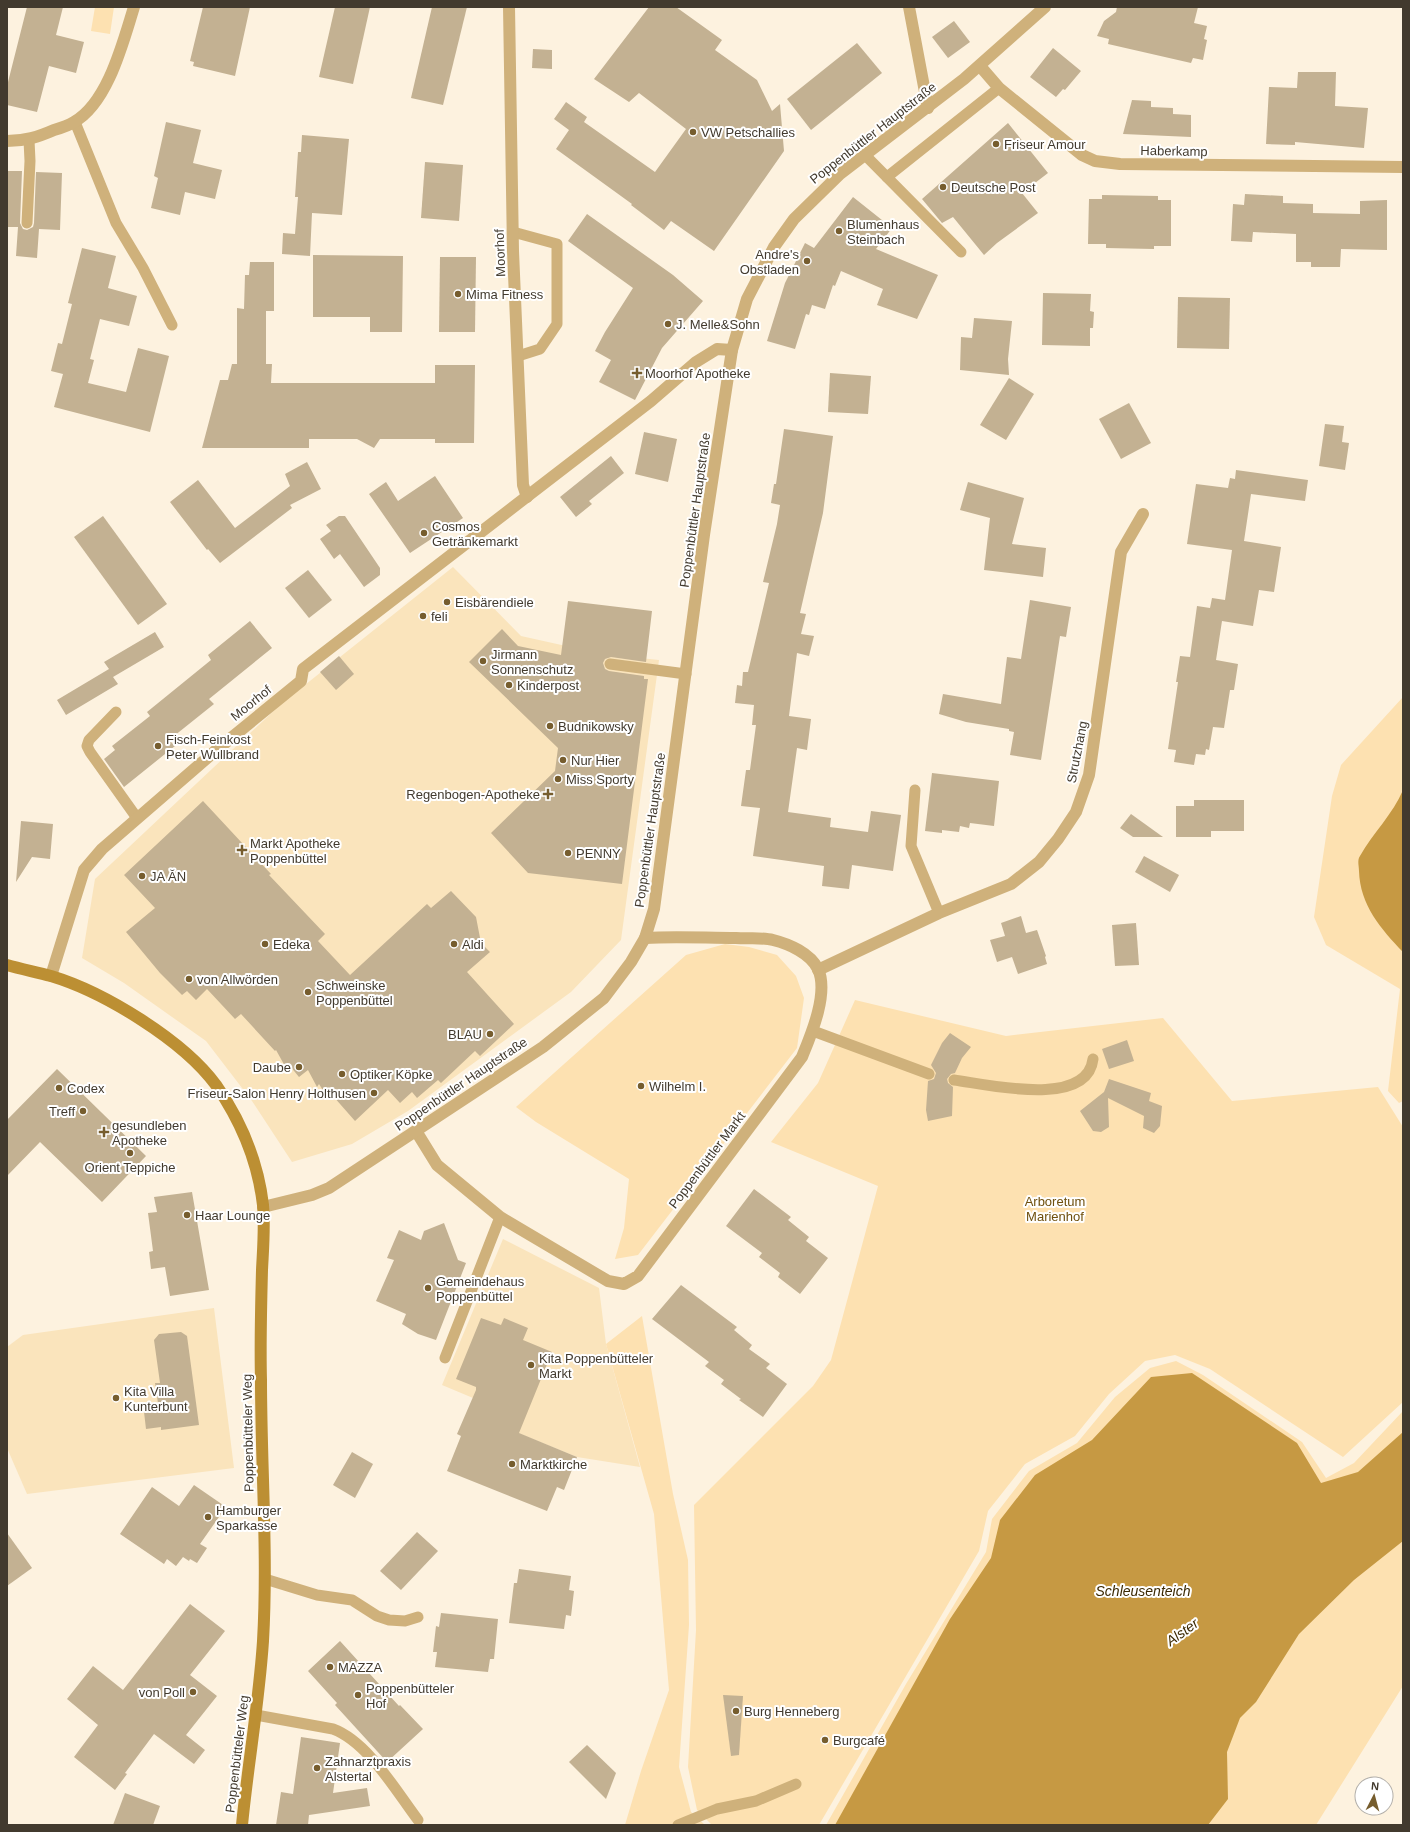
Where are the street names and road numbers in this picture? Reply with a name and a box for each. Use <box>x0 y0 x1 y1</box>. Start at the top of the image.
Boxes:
street label: Poppenbüttler Hauptstraße <box>807 79 939 187</box>
street label: Haberkamp <box>1140 143 1208 159</box>
street label: Moorhof <box>492 229 508 277</box>
street label: Poppenbüttler Hauptstraße <box>677 432 713 588</box>
street label: Moorhof <box>228 682 275 724</box>
street label: Strutzhang <box>1064 720 1090 784</box>
street label: Poppenbüttler Hauptstraße <box>632 752 668 908</box>
street label: Poppenbüttler Hauptstraße <box>392 1034 530 1134</box>
street label: Poppenbüttler Markt <box>666 1108 748 1211</box>
street label: Poppenbütteler Weg <box>239 1374 257 1492</box>
street label: Poppenbütteler Weg <box>222 1694 252 1814</box>

